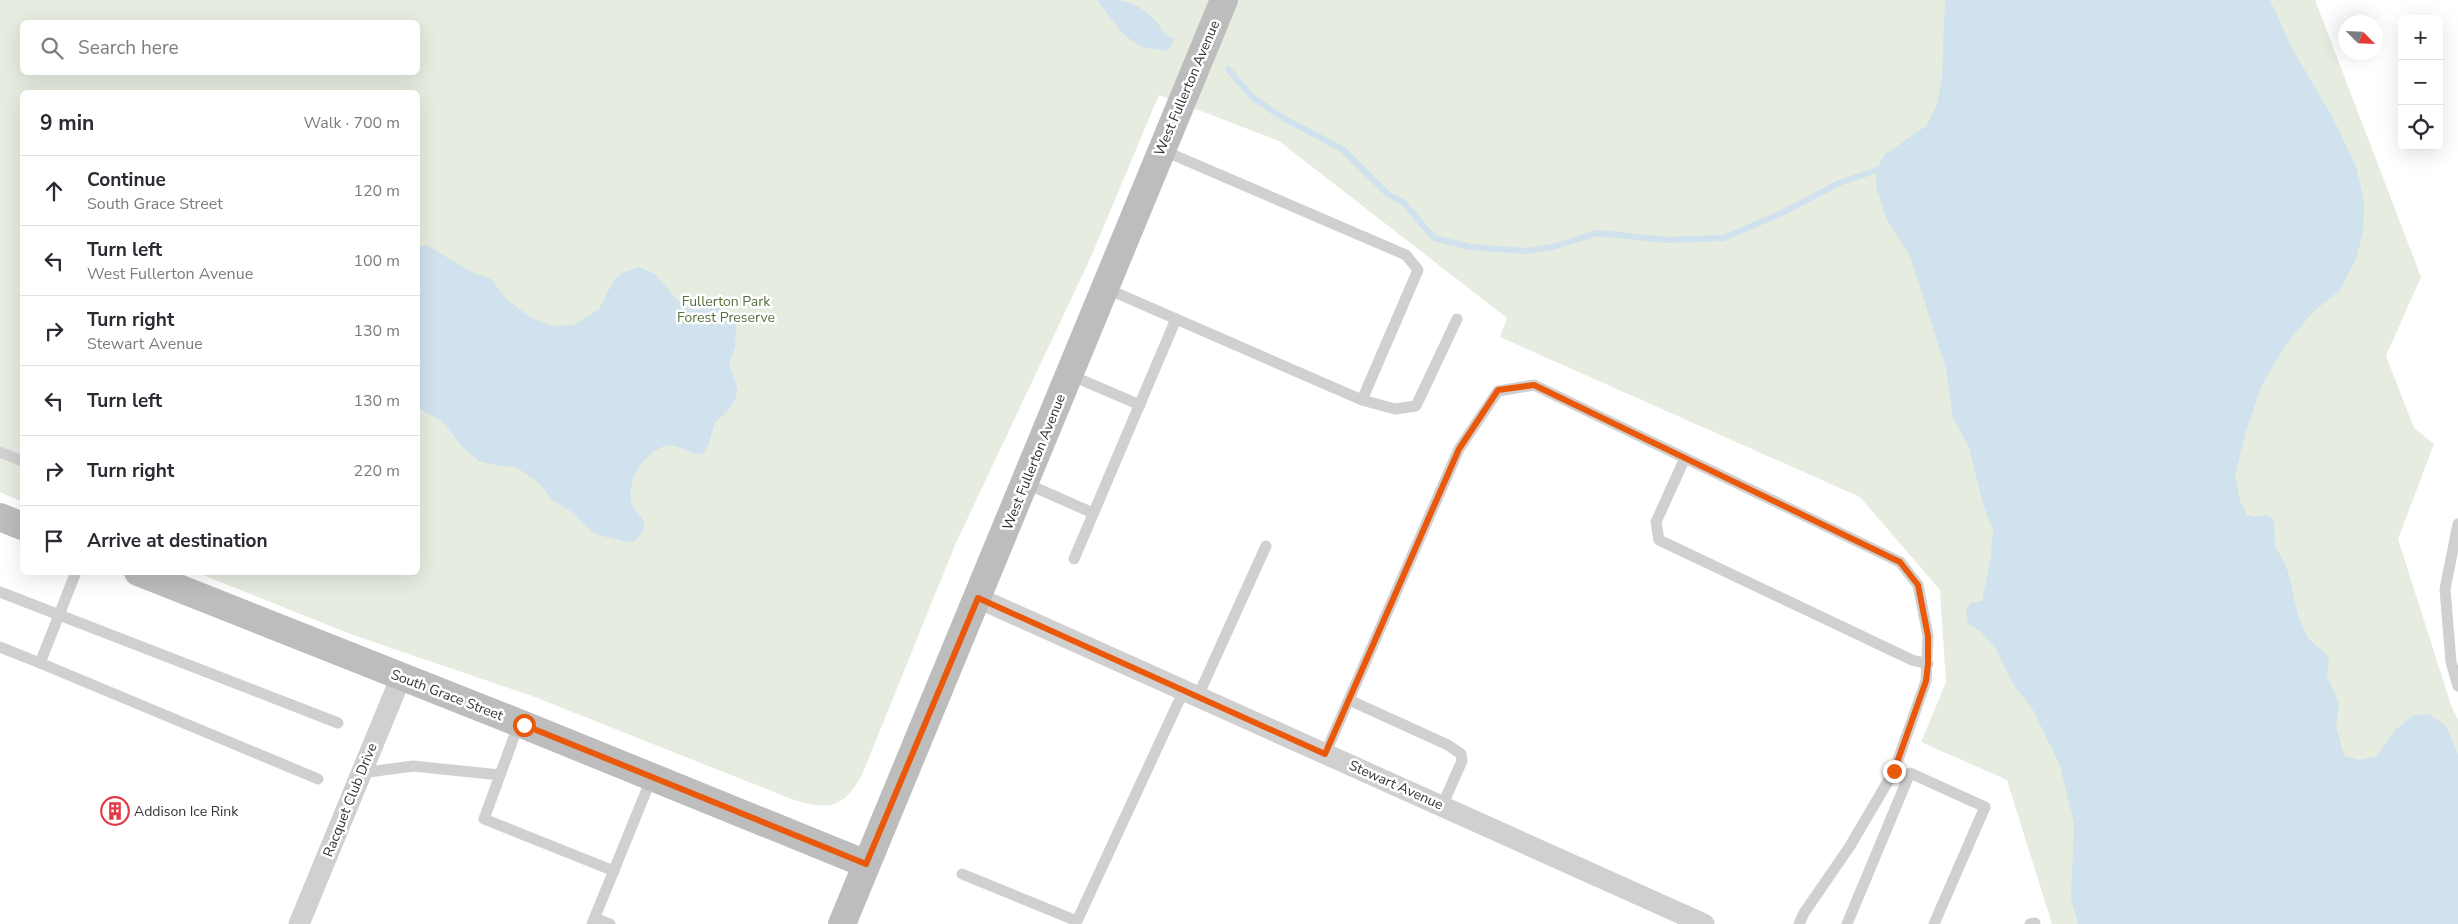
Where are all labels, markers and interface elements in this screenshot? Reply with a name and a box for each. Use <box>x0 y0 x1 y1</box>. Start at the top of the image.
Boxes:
north arrow <box>2338 15 2383 60</box>
map controls <box>2398 15 2443 150</box>
button: + <box>2398 15 2443 60</box>
street label: West Fullerton Avenue <box>1150 17 1224 159</box>
search box <box>20 20 420 75</box>
icon: search <box>38 34 66 62</box>
text: Search here <box>78 35 179 61</box>
button: − <box>2398 60 2443 105</box>
button: locate <box>2398 105 2443 150</box>
text: 9 min <box>40 109 94 137</box>
text: Walk · 700 m <box>304 112 400 134</box>
text: Continue <box>87 167 166 193</box>
icon: ahead <box>40 177 68 205</box>
text: 120 m <box>353 180 400 202</box>
text: South Grace Street <box>87 193 223 215</box>
text: Turn left <box>87 237 162 263</box>
icon: left <box>40 247 68 275</box>
text: 100 m <box>353 250 400 272</box>
text: West Fullerton Avenue <box>87 263 253 285</box>
park label: Fullerton Park Forest Preserve <box>677 292 775 327</box>
text: Turn right <box>87 307 174 333</box>
icon: right <box>40 317 68 345</box>
text: 130 m <box>353 320 400 342</box>
text: Stewart Avenue <box>87 333 203 355</box>
icon: left <box>40 387 68 415</box>
text: Turn left <box>87 388 162 414</box>
text: 130 m <box>353 390 400 412</box>
street label: West Fullerton Avenue <box>998 391 1070 533</box>
icon: right <box>40 457 68 485</box>
text: Turn right <box>87 458 174 484</box>
text: 220 m <box>353 460 400 482</box>
icon: arrive <box>40 527 68 555</box>
text: Arrive at destination <box>87 528 268 554</box>
street label: South Grace Street <box>388 665 506 725</box>
route start <box>513 714 536 737</box>
street label: Racquet Club Drive <box>318 740 382 860</box>
street label: Stewart Avenue <box>1346 756 1446 814</box>
route end <box>1883 760 1906 783</box>
building icon: Addison Ice Rink <box>100 796 130 826</box>
place label: Addison Ice Rink <box>134 802 239 821</box>

